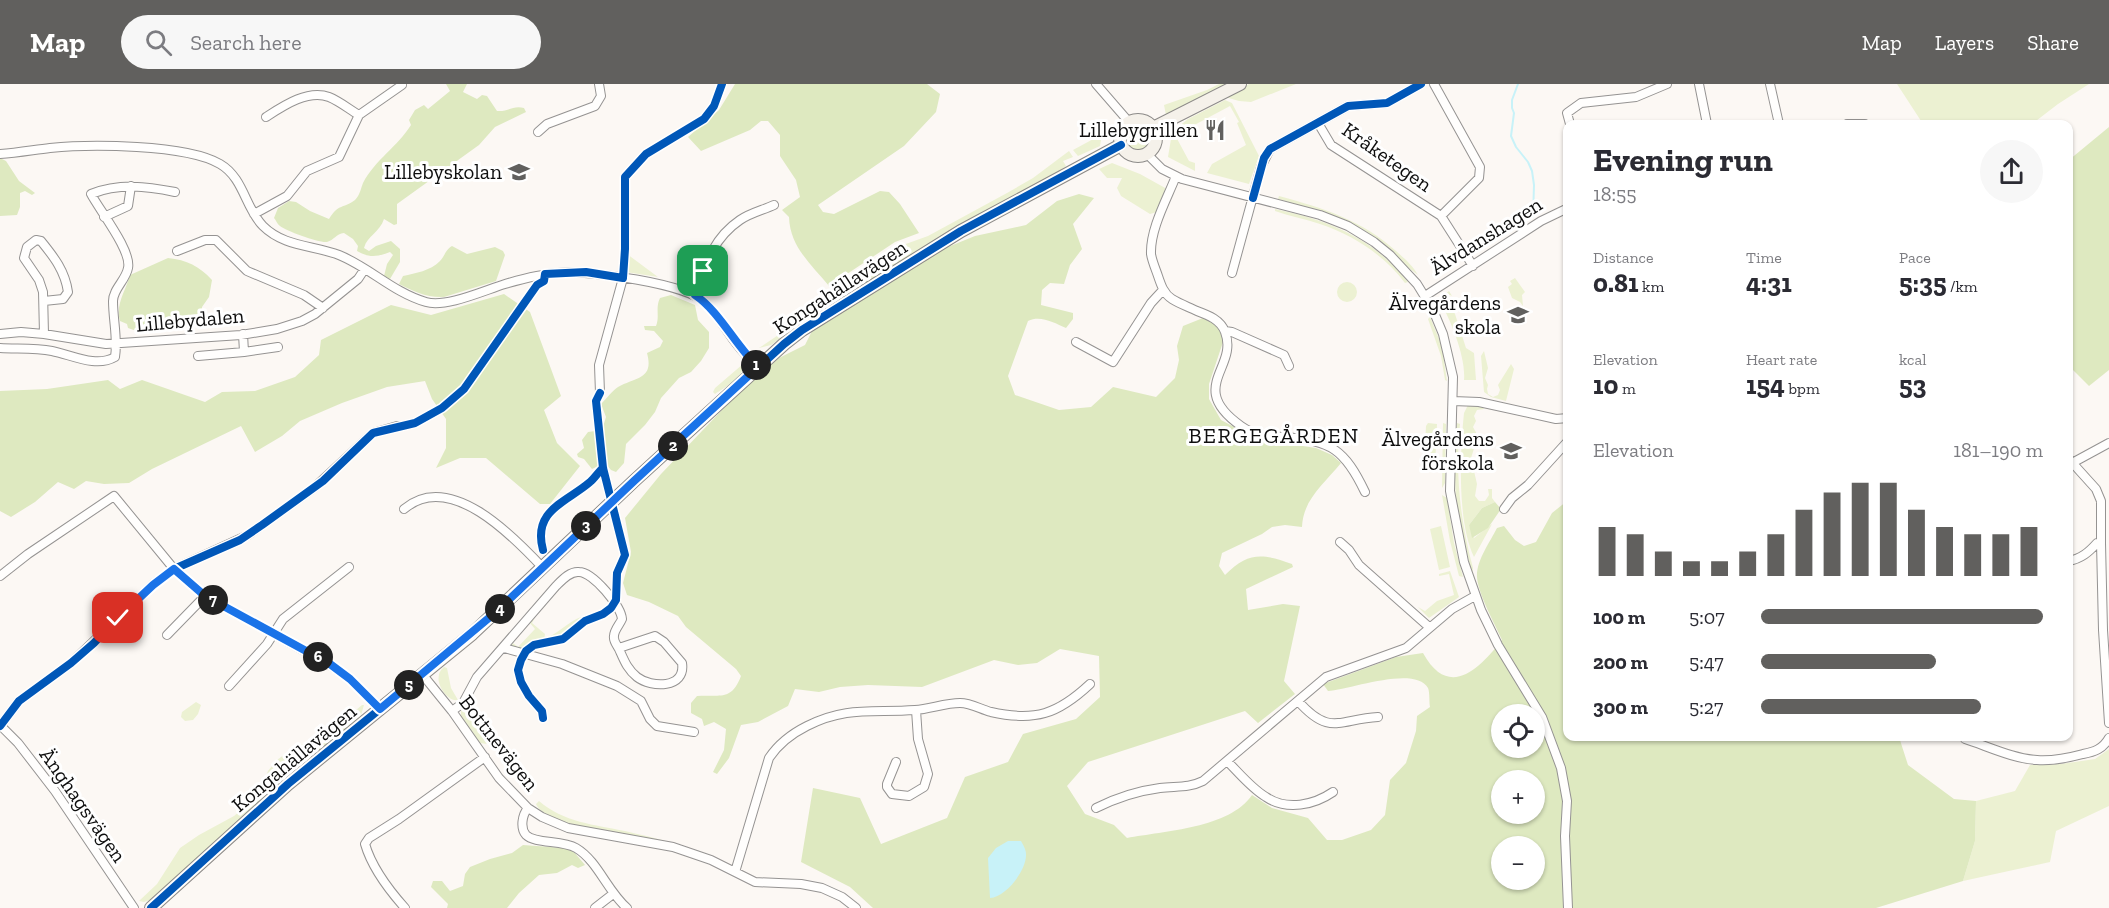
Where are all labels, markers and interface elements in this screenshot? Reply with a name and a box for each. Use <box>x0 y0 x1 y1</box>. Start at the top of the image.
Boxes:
search box <box>121 15 541 69</box>
text: Map <box>30 26 85 59</box>
icon: search <box>142 26 175 59</box>
text: Search here <box>190 29 302 56</box>
text: Map <box>1862 30 1902 55</box>
text: Layers <box>1935 30 1994 55</box>
text: Share <box>2027 30 2079 55</box>
place label: Lillebygrillen <box>1079 117 1198 142</box>
street label: Kråketegen <box>1338 117 1437 197</box>
restaurant icon: Lillebygrillen <box>1203 118 1227 142</box>
text: Evening run <box>1593 140 1773 179</box>
button: share <box>1980 140 2043 203</box>
place label: Lillebyskolan <box>384 159 502 184</box>
school or university icon: Lillebyskolan <box>507 160 531 184</box>
text: 18:55 <box>1593 182 1636 206</box>
street label: Älvdanshagen <box>1425 191 1546 280</box>
street label: Kongahällavägen <box>768 234 911 339</box>
pin <box>677 245 728 296</box>
text: Distance <box>1593 248 1654 267</box>
text: Time <box>1746 248 1782 267</box>
text: Pace <box>1899 248 1931 267</box>
icon: arrive <box>686 254 719 287</box>
text: 0.81 <box>1593 267 1638 299</box>
text: 4:31 <box>1746 267 1792 299</box>
text: 5:35 <box>1899 267 1946 299</box>
text: km <box>1638 277 1664 296</box>
text: /km <box>1946 277 1978 296</box>
place label: Älvegårdens skola <box>1389 290 1501 339</box>
street label: Lillebydalen <box>135 302 245 337</box>
school or university icon: Älvegårdens skola <box>1506 303 1530 327</box>
pin: 1 <box>741 350 771 380</box>
text: Elevation <box>1593 350 1658 369</box>
text: Heart rate <box>1746 350 1817 369</box>
text: kcal <box>1899 350 1926 369</box>
text: 1 <box>753 355 759 374</box>
text: 10 <box>1593 369 1618 401</box>
text: 154 <box>1746 369 1785 401</box>
text: 53 <box>1899 369 1926 401</box>
text: m <box>1618 379 1636 398</box>
text: bpm <box>1785 379 1820 398</box>
district label: BERGEGÅRDEN <box>1188 422 1360 449</box>
place label: Älvegårdens förskola <box>1382 426 1494 475</box>
pin: 2 <box>658 431 688 461</box>
text: 2 <box>669 436 677 455</box>
text: Elevation <box>1593 438 1674 462</box>
text: 181–190 m <box>1953 438 2043 462</box>
school or university icon: Älvegårdens förskola <box>1499 439 1523 463</box>
pin: 3 <box>571 511 601 541</box>
text: 3 <box>582 516 590 535</box>
pin: 7 <box>198 585 228 615</box>
text: 7 <box>209 590 217 609</box>
pin <box>92 592 143 643</box>
pin: 4 <box>485 594 515 624</box>
text: 4 <box>495 599 505 618</box>
icon: check <box>101 601 134 634</box>
text: 100 m <box>1593 605 1645 629</box>
text: 5:07 <box>1689 605 1725 629</box>
pin: 6 <box>303 642 333 672</box>
text: 6 <box>314 647 322 666</box>
text: 200 m <box>1593 650 1648 674</box>
text: 5:47 <box>1689 650 1724 674</box>
pin: 5 <box>394 670 424 700</box>
text: 5 <box>405 675 413 694</box>
street label: Bottnevägen <box>454 690 545 796</box>
text: 300 m <box>1593 695 1648 719</box>
text: 5:27 <box>1689 695 1723 719</box>
street label: Kongahällavägen <box>226 698 361 817</box>
map controls <box>1491 704 1545 890</box>
button: locate <box>1491 704 1545 758</box>
street label: Änghagsvägen <box>35 743 132 867</box>
button: + <box>1491 770 1545 824</box>
button: − <box>1491 836 1545 890</box>

